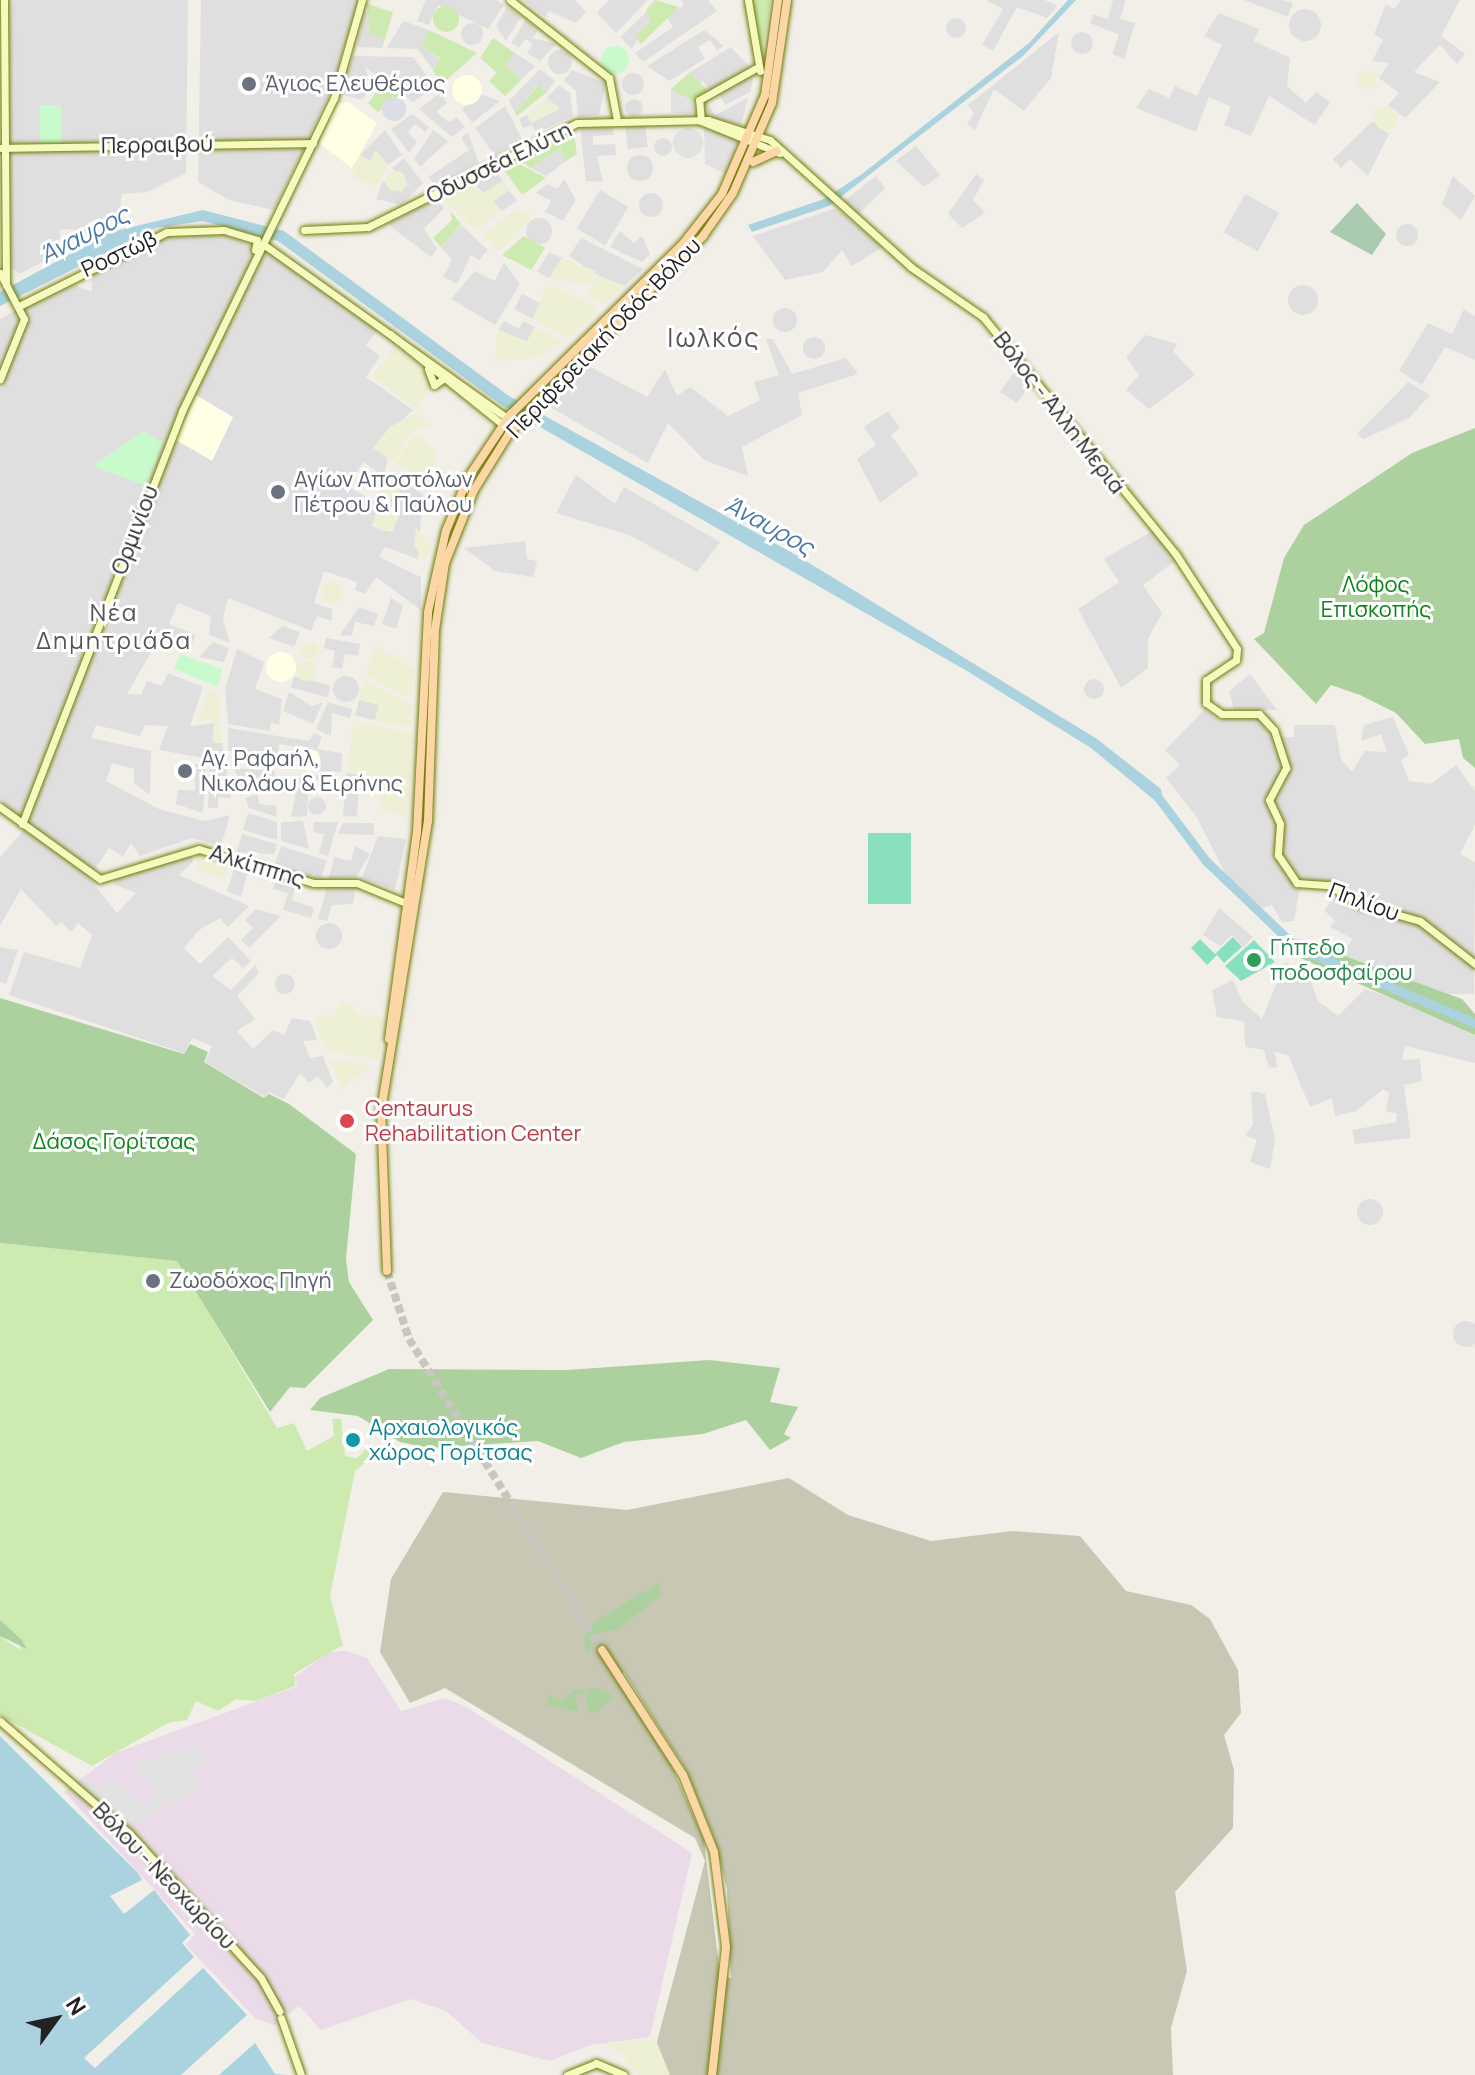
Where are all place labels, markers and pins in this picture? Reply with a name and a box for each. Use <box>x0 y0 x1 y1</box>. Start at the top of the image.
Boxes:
place label: Άγιος Ελευθέριος <box>265 71 445 97</box>
marker: Άγιος Ελευθέριος <box>240 75 258 93</box>
place label: Αγίων Αποστόλων Πέτρου & Παύλου <box>294 466 473 518</box>
marker: Αγίων Αποστόλων Πέτρου & Παύλου <box>269 483 287 501</box>
place label: Αγ. Ραφαήλ, Νικολάου & Ειρήνης <box>201 745 403 796</box>
marker: Αγ. Ραφαήλ, Νικολάου & Ειρήνης <box>176 762 194 780</box>
place label: Γήπεδο ποδοσφαίρου <box>1270 934 1413 986</box>
marker: Γήπεδο ποδοσφαίρου <box>1245 951 1263 969</box>
place label: Centaurus Rehabilitation Center <box>365 1095 581 1146</box>
marker: Centaurus Rehabilitation Center <box>336 1110 358 1132</box>
place label: Ζωοδόχος Πηγή <box>169 1268 332 1294</box>
marker: Ζωοδόχος Πηγή <box>144 1272 162 1290</box>
place label: Αρχαιολογικός χώρος Γορίτσας <box>369 1414 533 1466</box>
marker: Αρχαιολογικός χώρος Γορίτσας <box>344 1431 362 1449</box>

